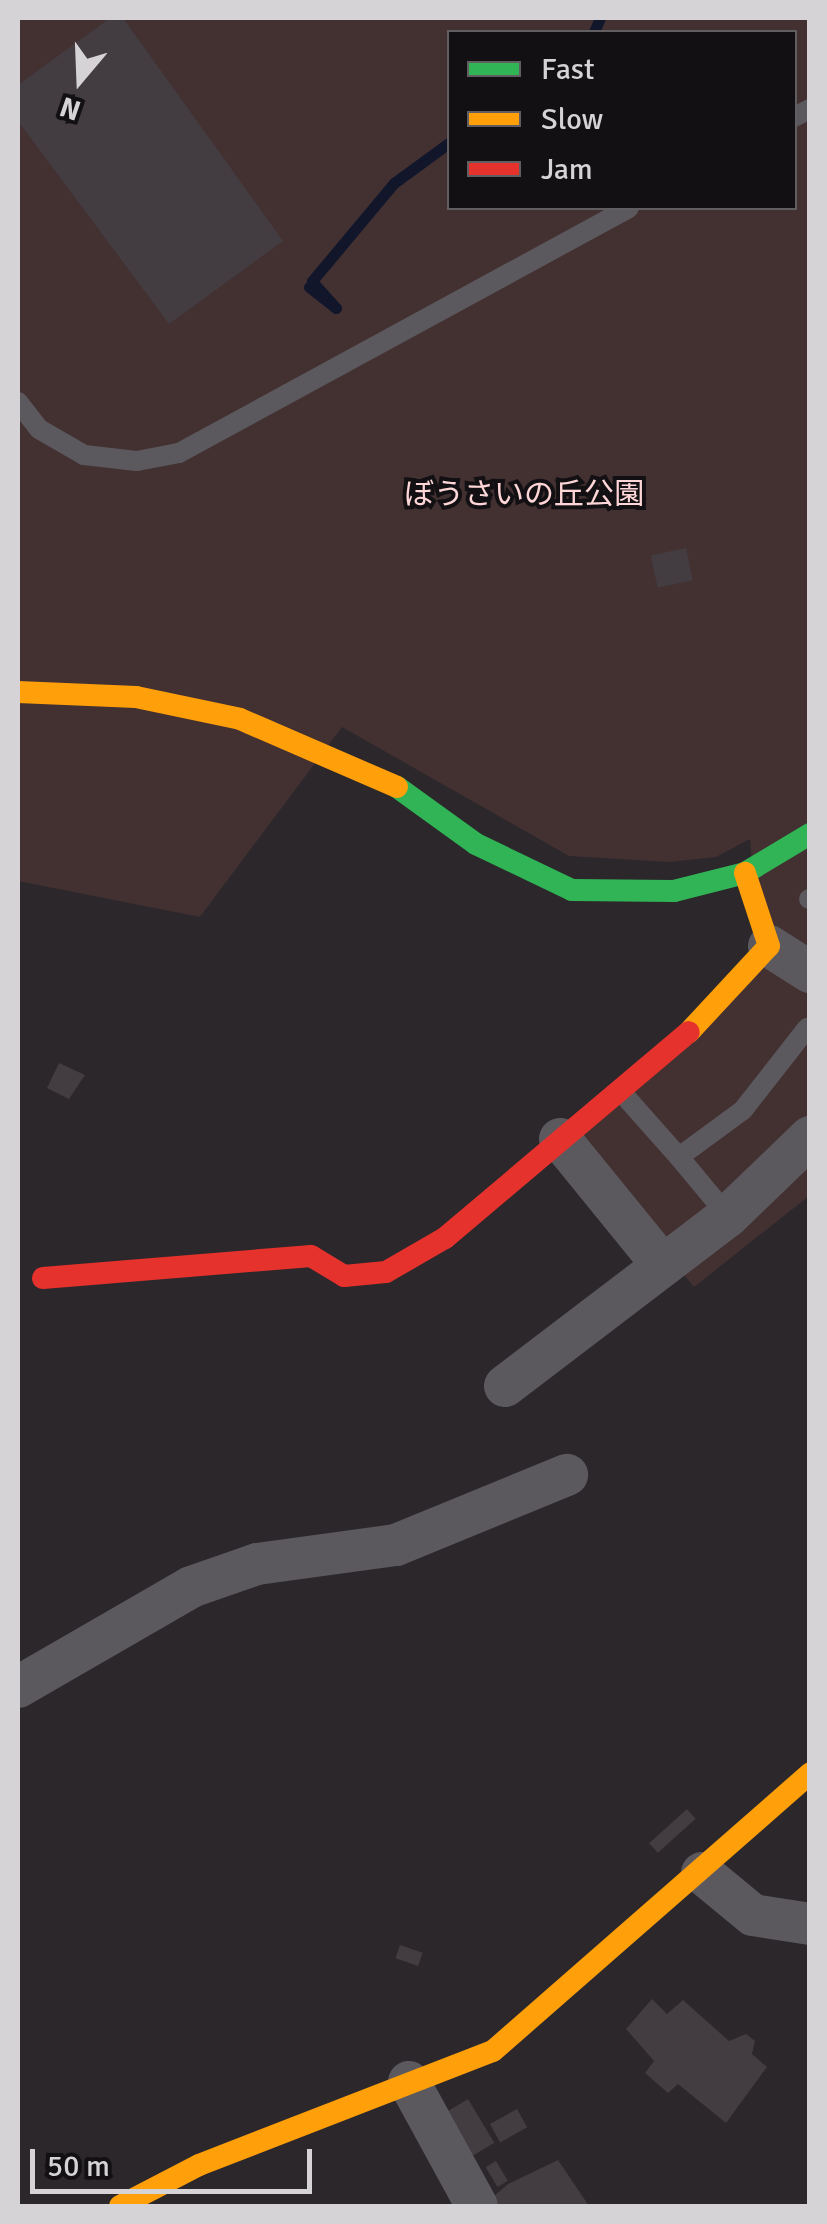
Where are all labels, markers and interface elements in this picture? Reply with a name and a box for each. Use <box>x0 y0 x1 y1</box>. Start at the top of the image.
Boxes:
north arrow <box>30 30 130 130</box>
legend <box>447 30 797 210</box>
text: Fast <box>541 51 594 88</box>
text: N <box>55 89 85 128</box>
text: Slow <box>541 101 603 138</box>
text: Jam <box>541 151 593 188</box>
park label: ぼうさいの丘公園 <box>404 477 644 513</box>
scale bar <box>35 2129 318 2191</box>
text: 50 m <box>47 2148 110 2185</box>

